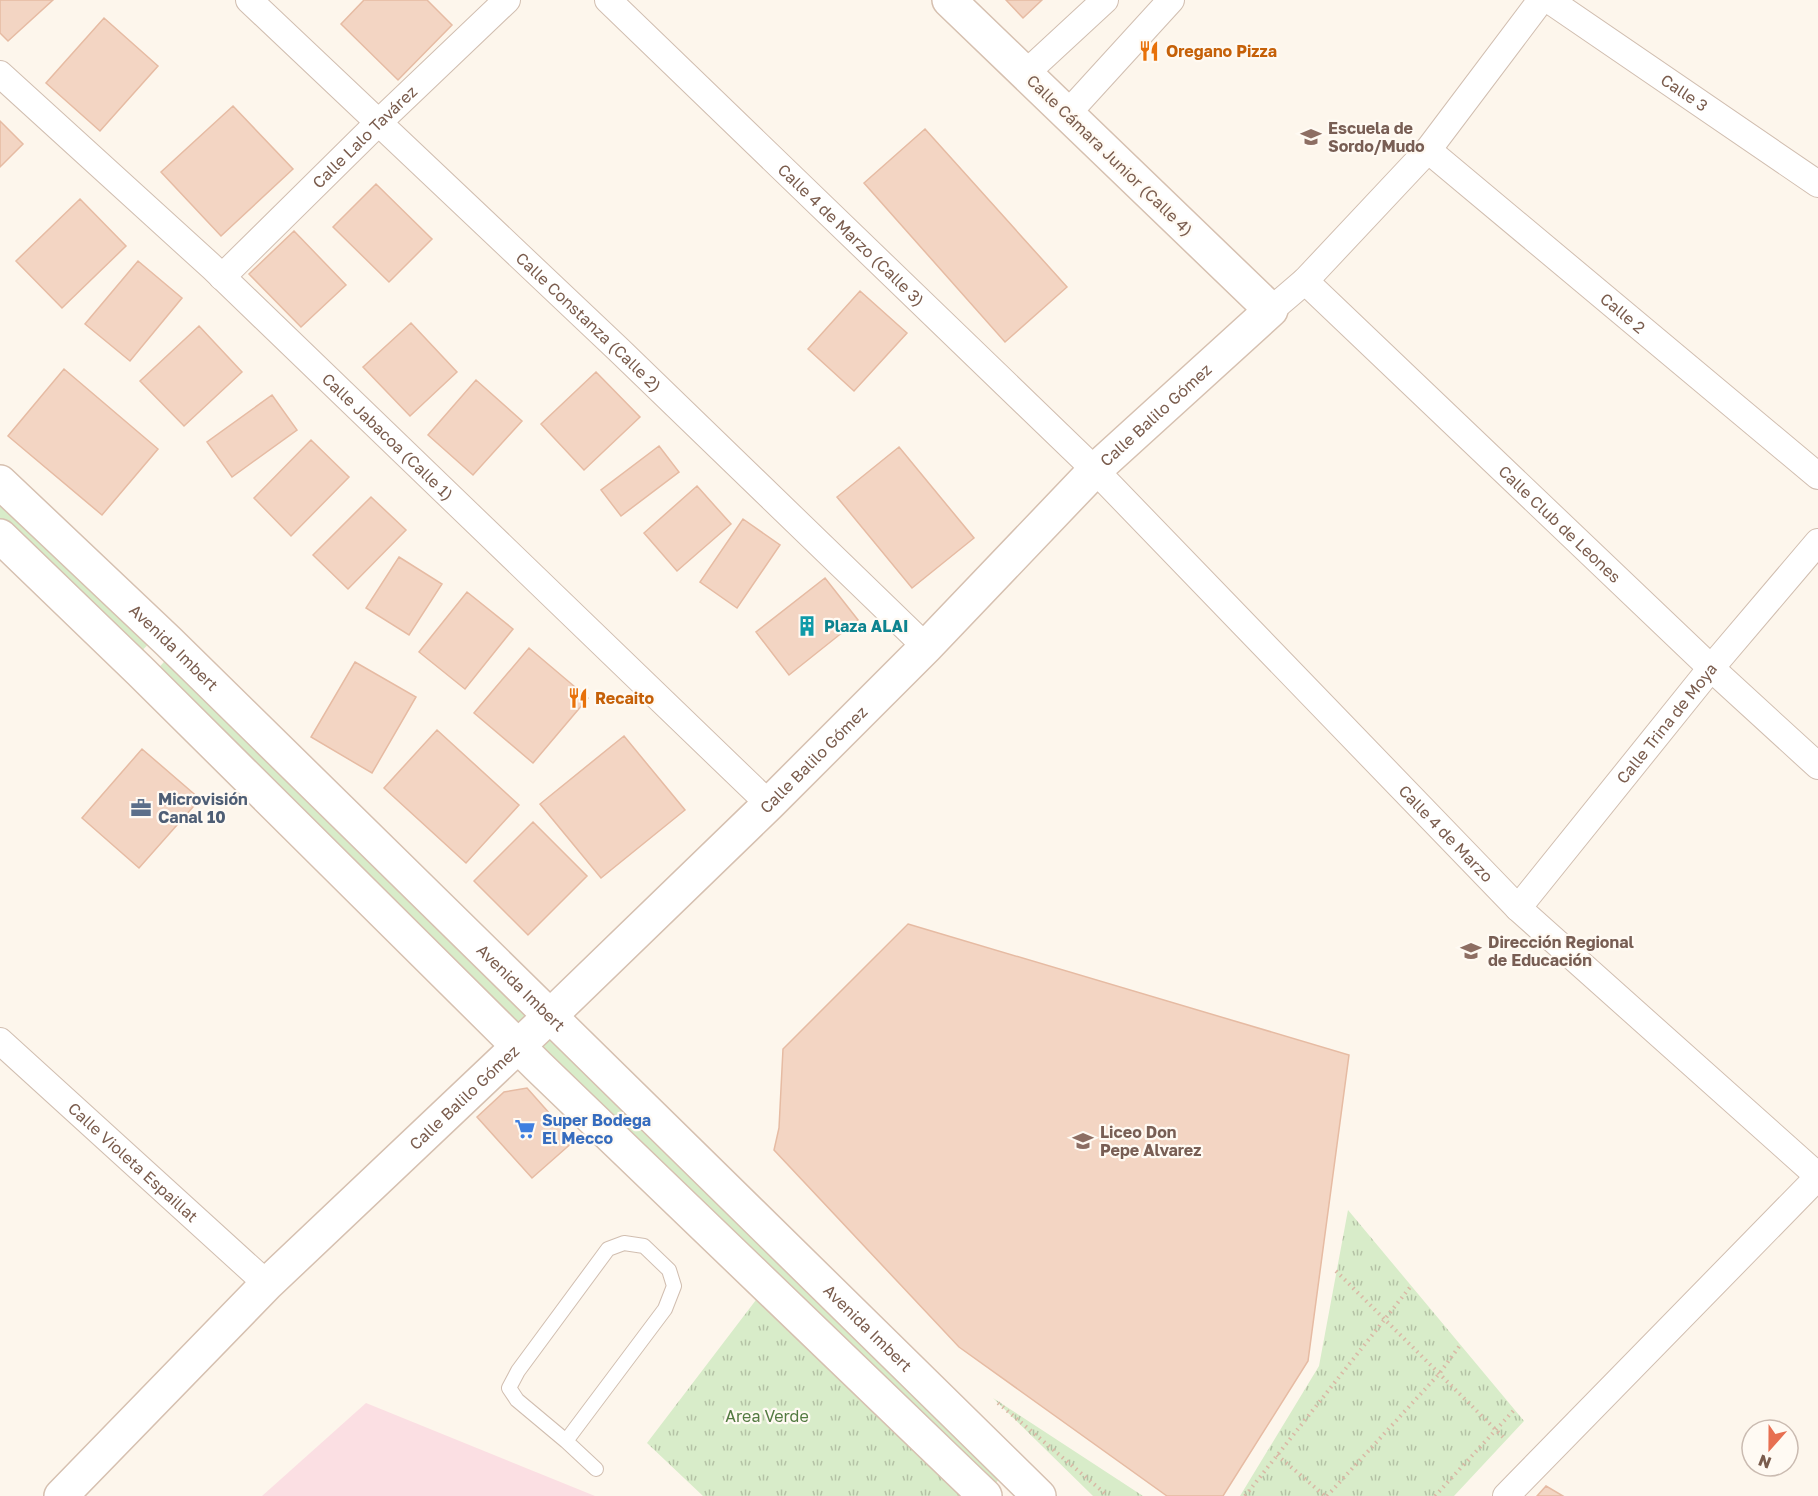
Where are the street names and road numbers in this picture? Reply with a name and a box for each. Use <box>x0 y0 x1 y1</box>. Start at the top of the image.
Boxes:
street label: Calle 3 <box>1657 69 1712 116</box>
street label: Calle Cámara Junior (Calle 4) <box>1023 70 1197 240</box>
street label: Calle Lalo Tavárez <box>308 81 421 192</box>
street label: Calle 4 de Marzo (Calle 3) <box>774 159 929 310</box>
street label: Calle Constanza (Calle 2) <box>512 248 666 396</box>
street label: Calle 2 <box>1596 288 1649 337</box>
street label: Calle Balilo Gómez <box>1096 359 1216 470</box>
street label: Calle Jabacoa (Calle 1) <box>318 369 458 504</box>
street label: Calle Club de Leones <box>1494 461 1625 587</box>
street label: Avenida Imbert <box>125 600 223 695</box>
street label: Calle Trina de Moya <box>1612 659 1721 788</box>
street label: Calle Balilo Gómez <box>756 702 871 817</box>
street label: Calle 4 de Marzo <box>1395 781 1497 886</box>
street label: Avenida Imbert <box>473 940 569 1035</box>
street label: Calle Balilo Gómez <box>405 1041 523 1154</box>
street label: Calle Violeta Espaillat <box>64 1098 202 1226</box>
street label: Avenida Imbert <box>819 1280 916 1376</box>

